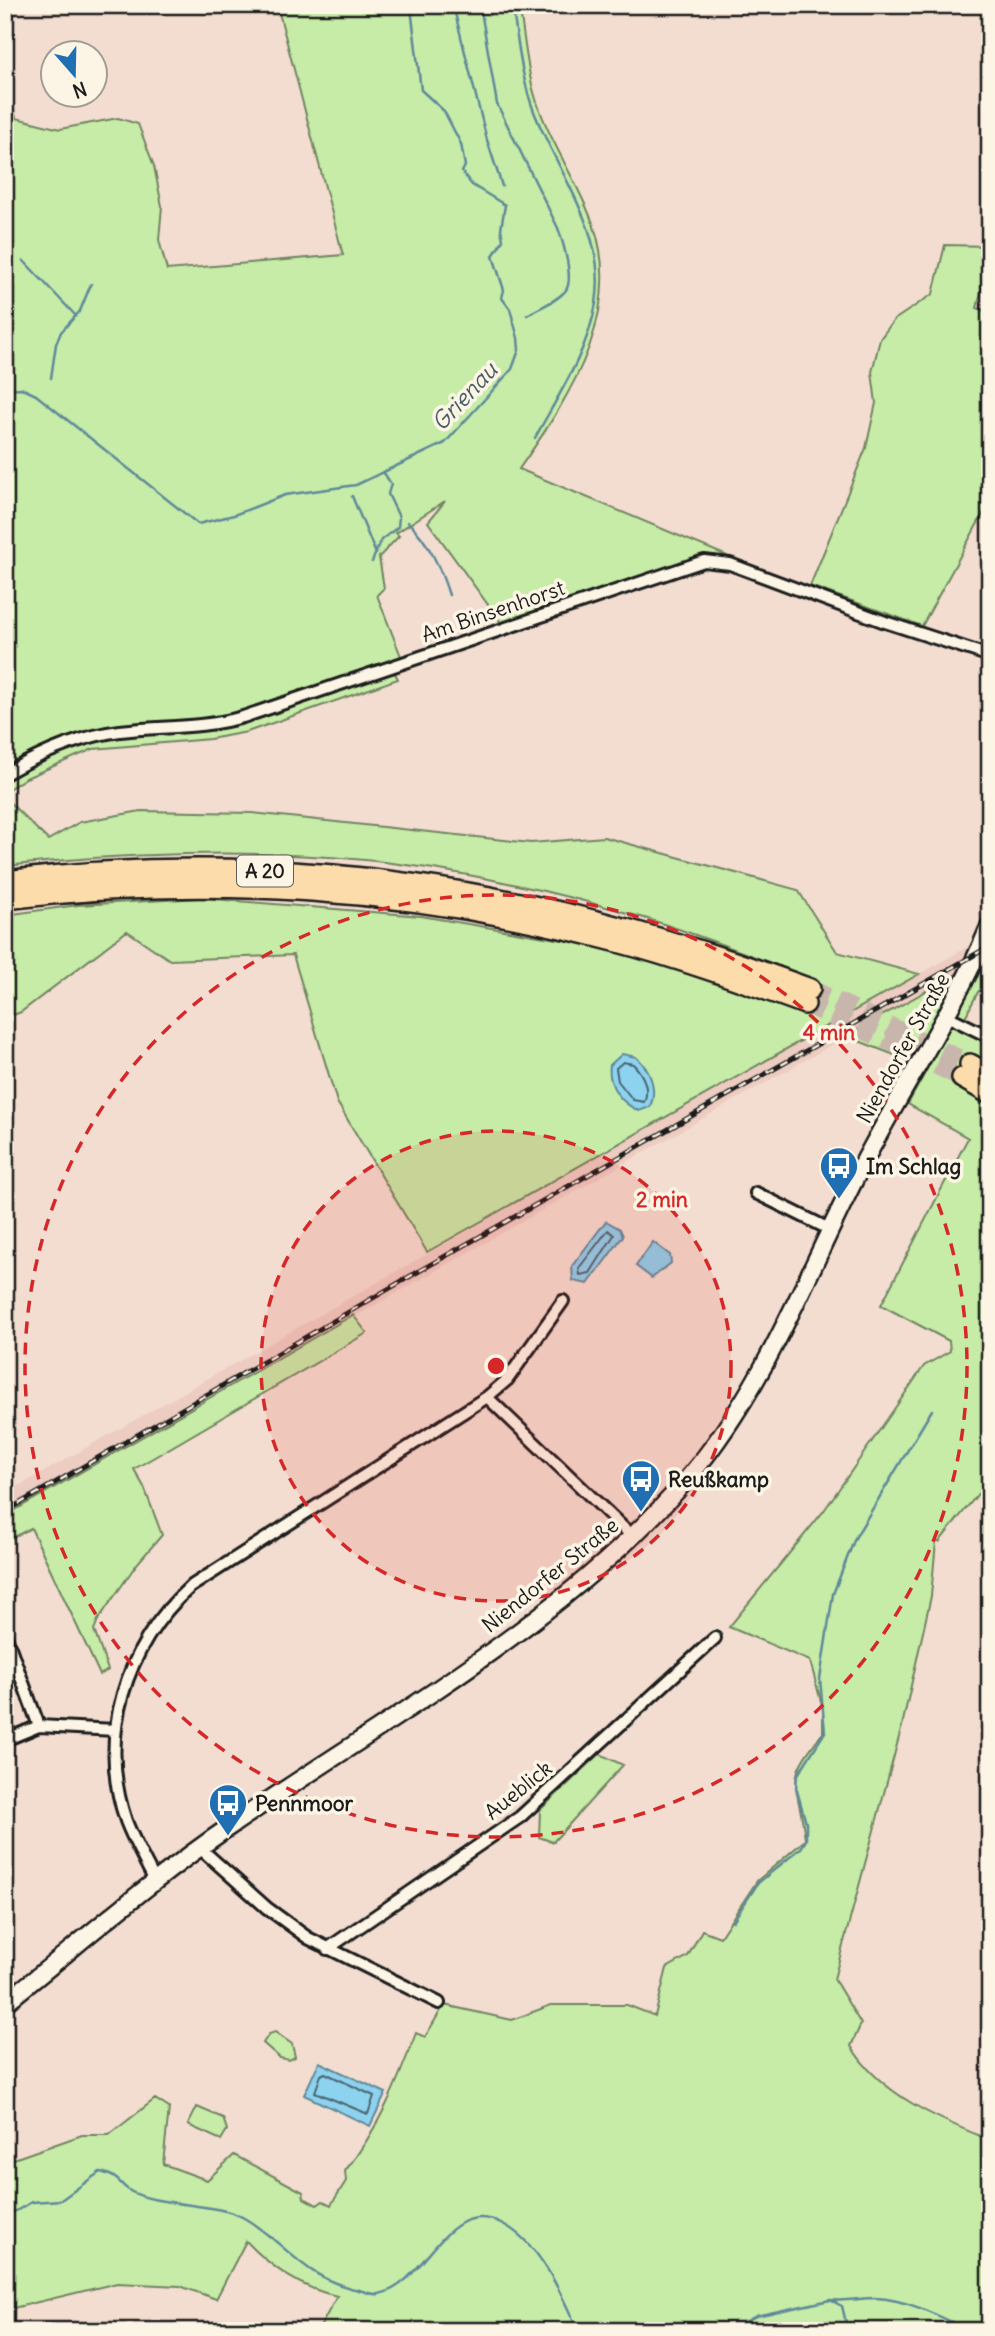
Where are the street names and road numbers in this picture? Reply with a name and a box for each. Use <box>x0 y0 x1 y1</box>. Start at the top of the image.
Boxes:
street label: Am Binsenhorst <box>418 574 568 648</box>
road number: A 20 <box>237 856 293 886</box>
street label: Niendorfer Straße <box>850 968 956 1128</box>
street label: Niendorfer Straße <box>476 1512 624 1638</box>
street label: Aueblick <box>479 1755 557 1825</box>

